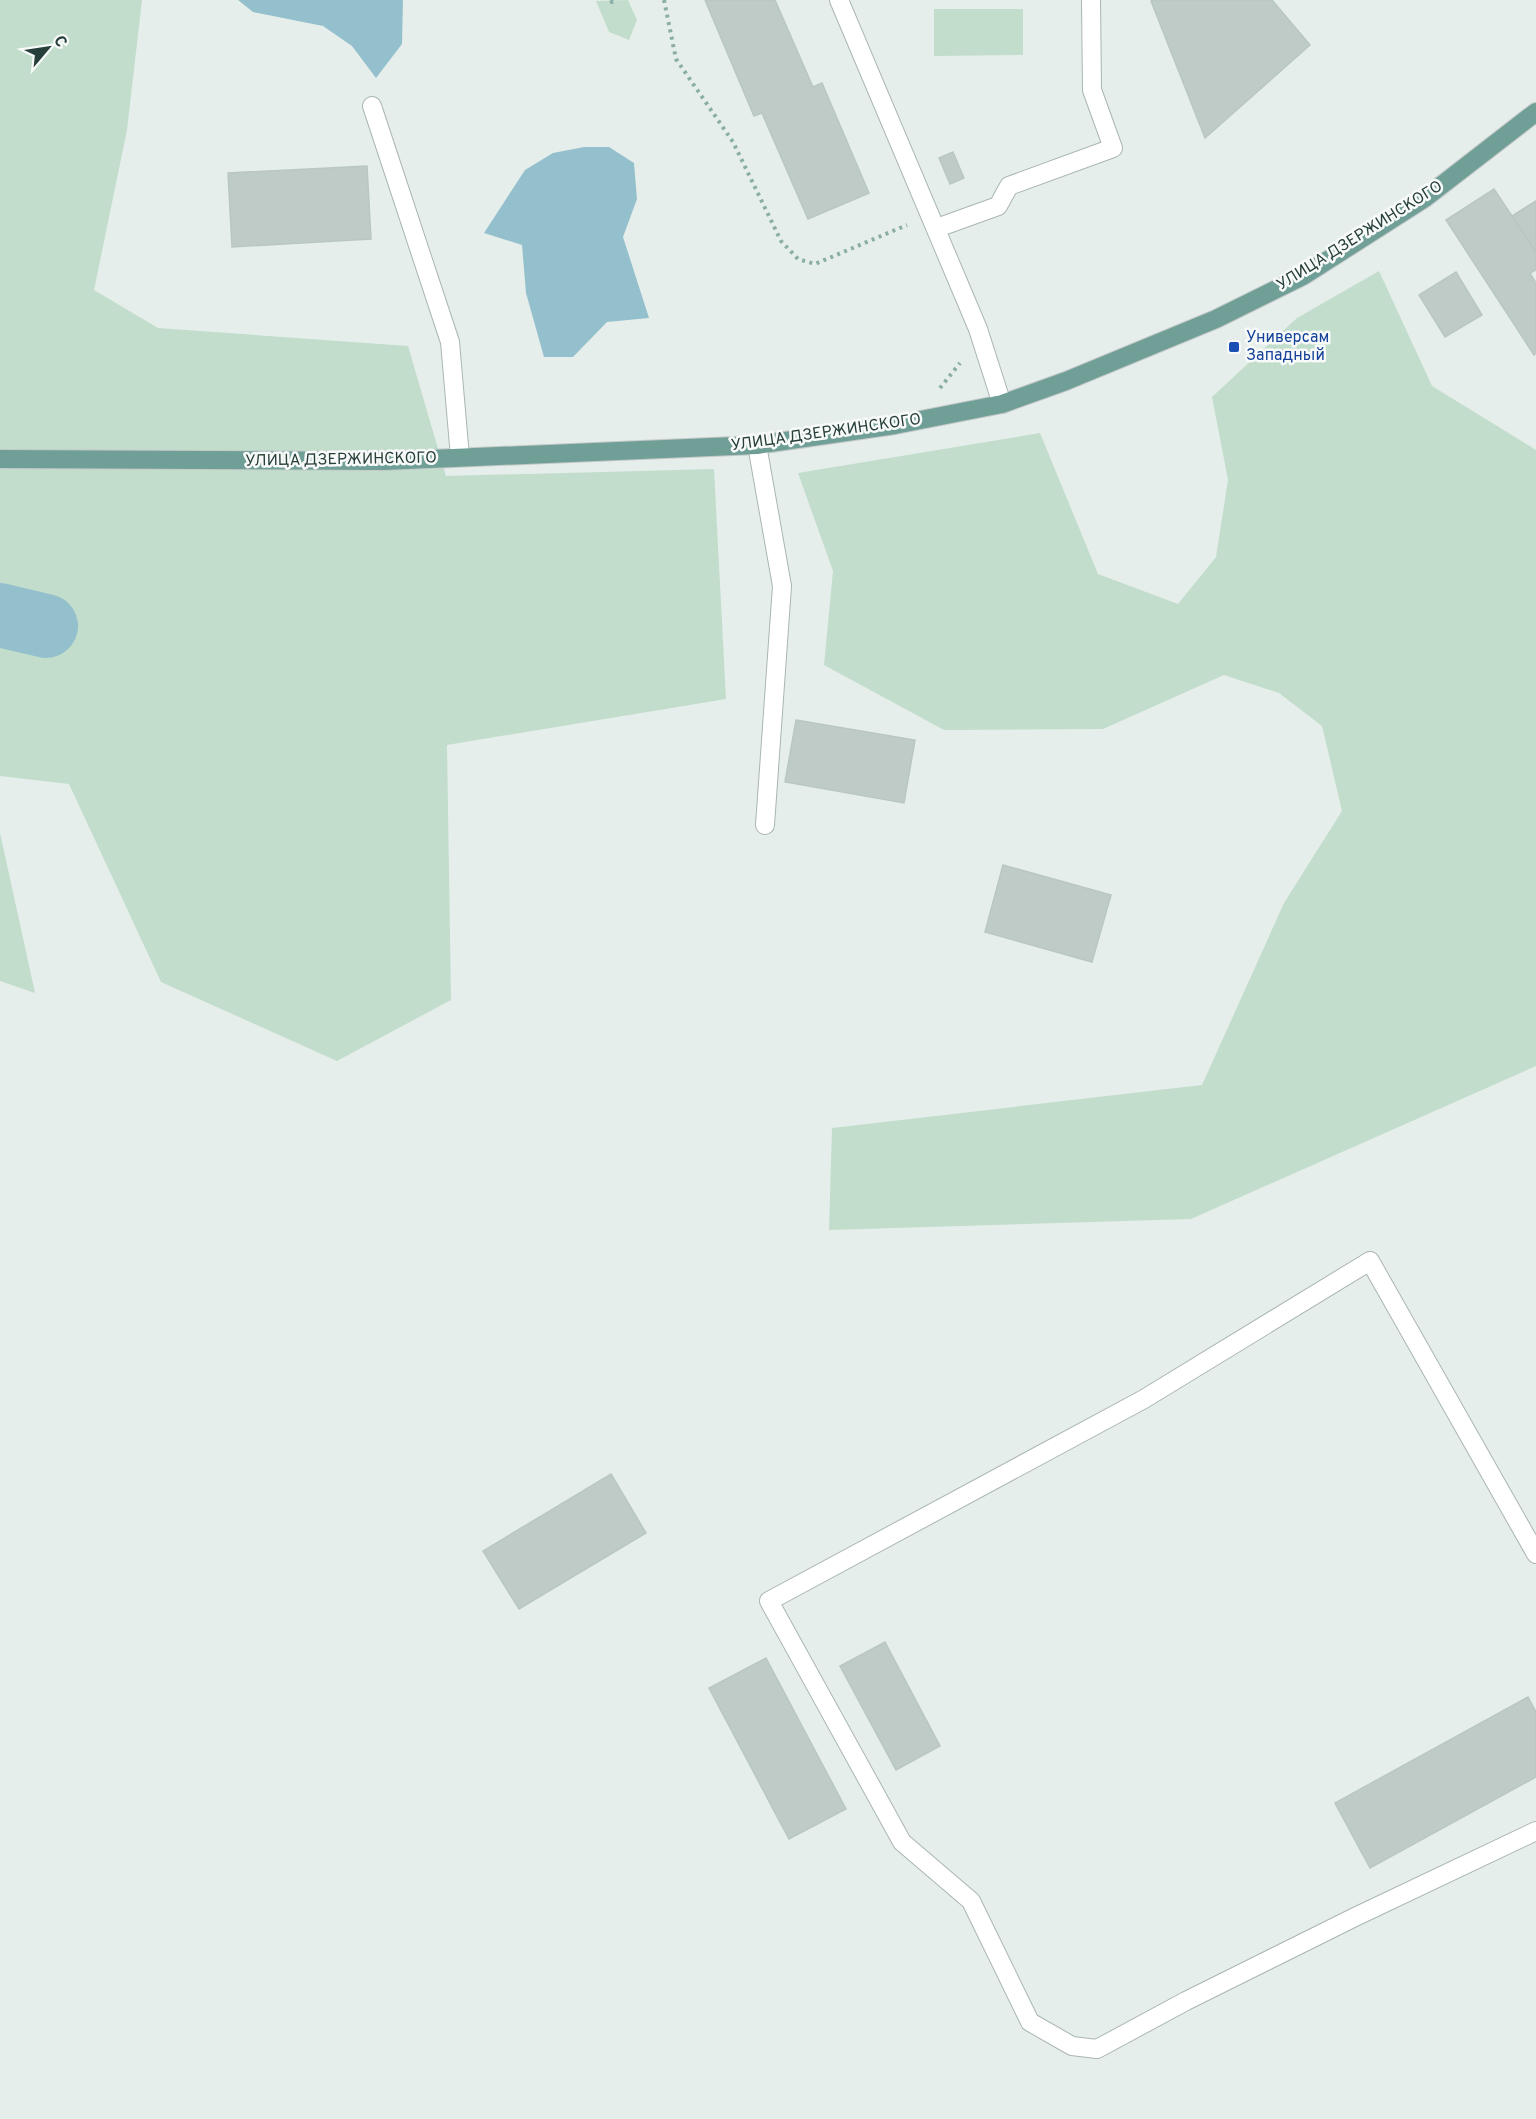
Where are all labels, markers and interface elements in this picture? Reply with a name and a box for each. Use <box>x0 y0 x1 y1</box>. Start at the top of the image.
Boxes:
north arrow <box>18 18 78 78</box>
text: С <box>48 32 71 51</box>
street label: УЛИЦА ДЗЕРЖИНСКОГО <box>1273 177 1447 295</box>
place label: Универсам Западный <box>1246 328 1329 366</box>
marker: Универсам Западный <box>1227 340 1241 354</box>
street label: УЛИЦА ДЗЕРЖИНСКОГО <box>730 410 922 456</box>
street label: УЛИЦА ДЗЕРЖИНСКОГО <box>245 448 437 472</box>

